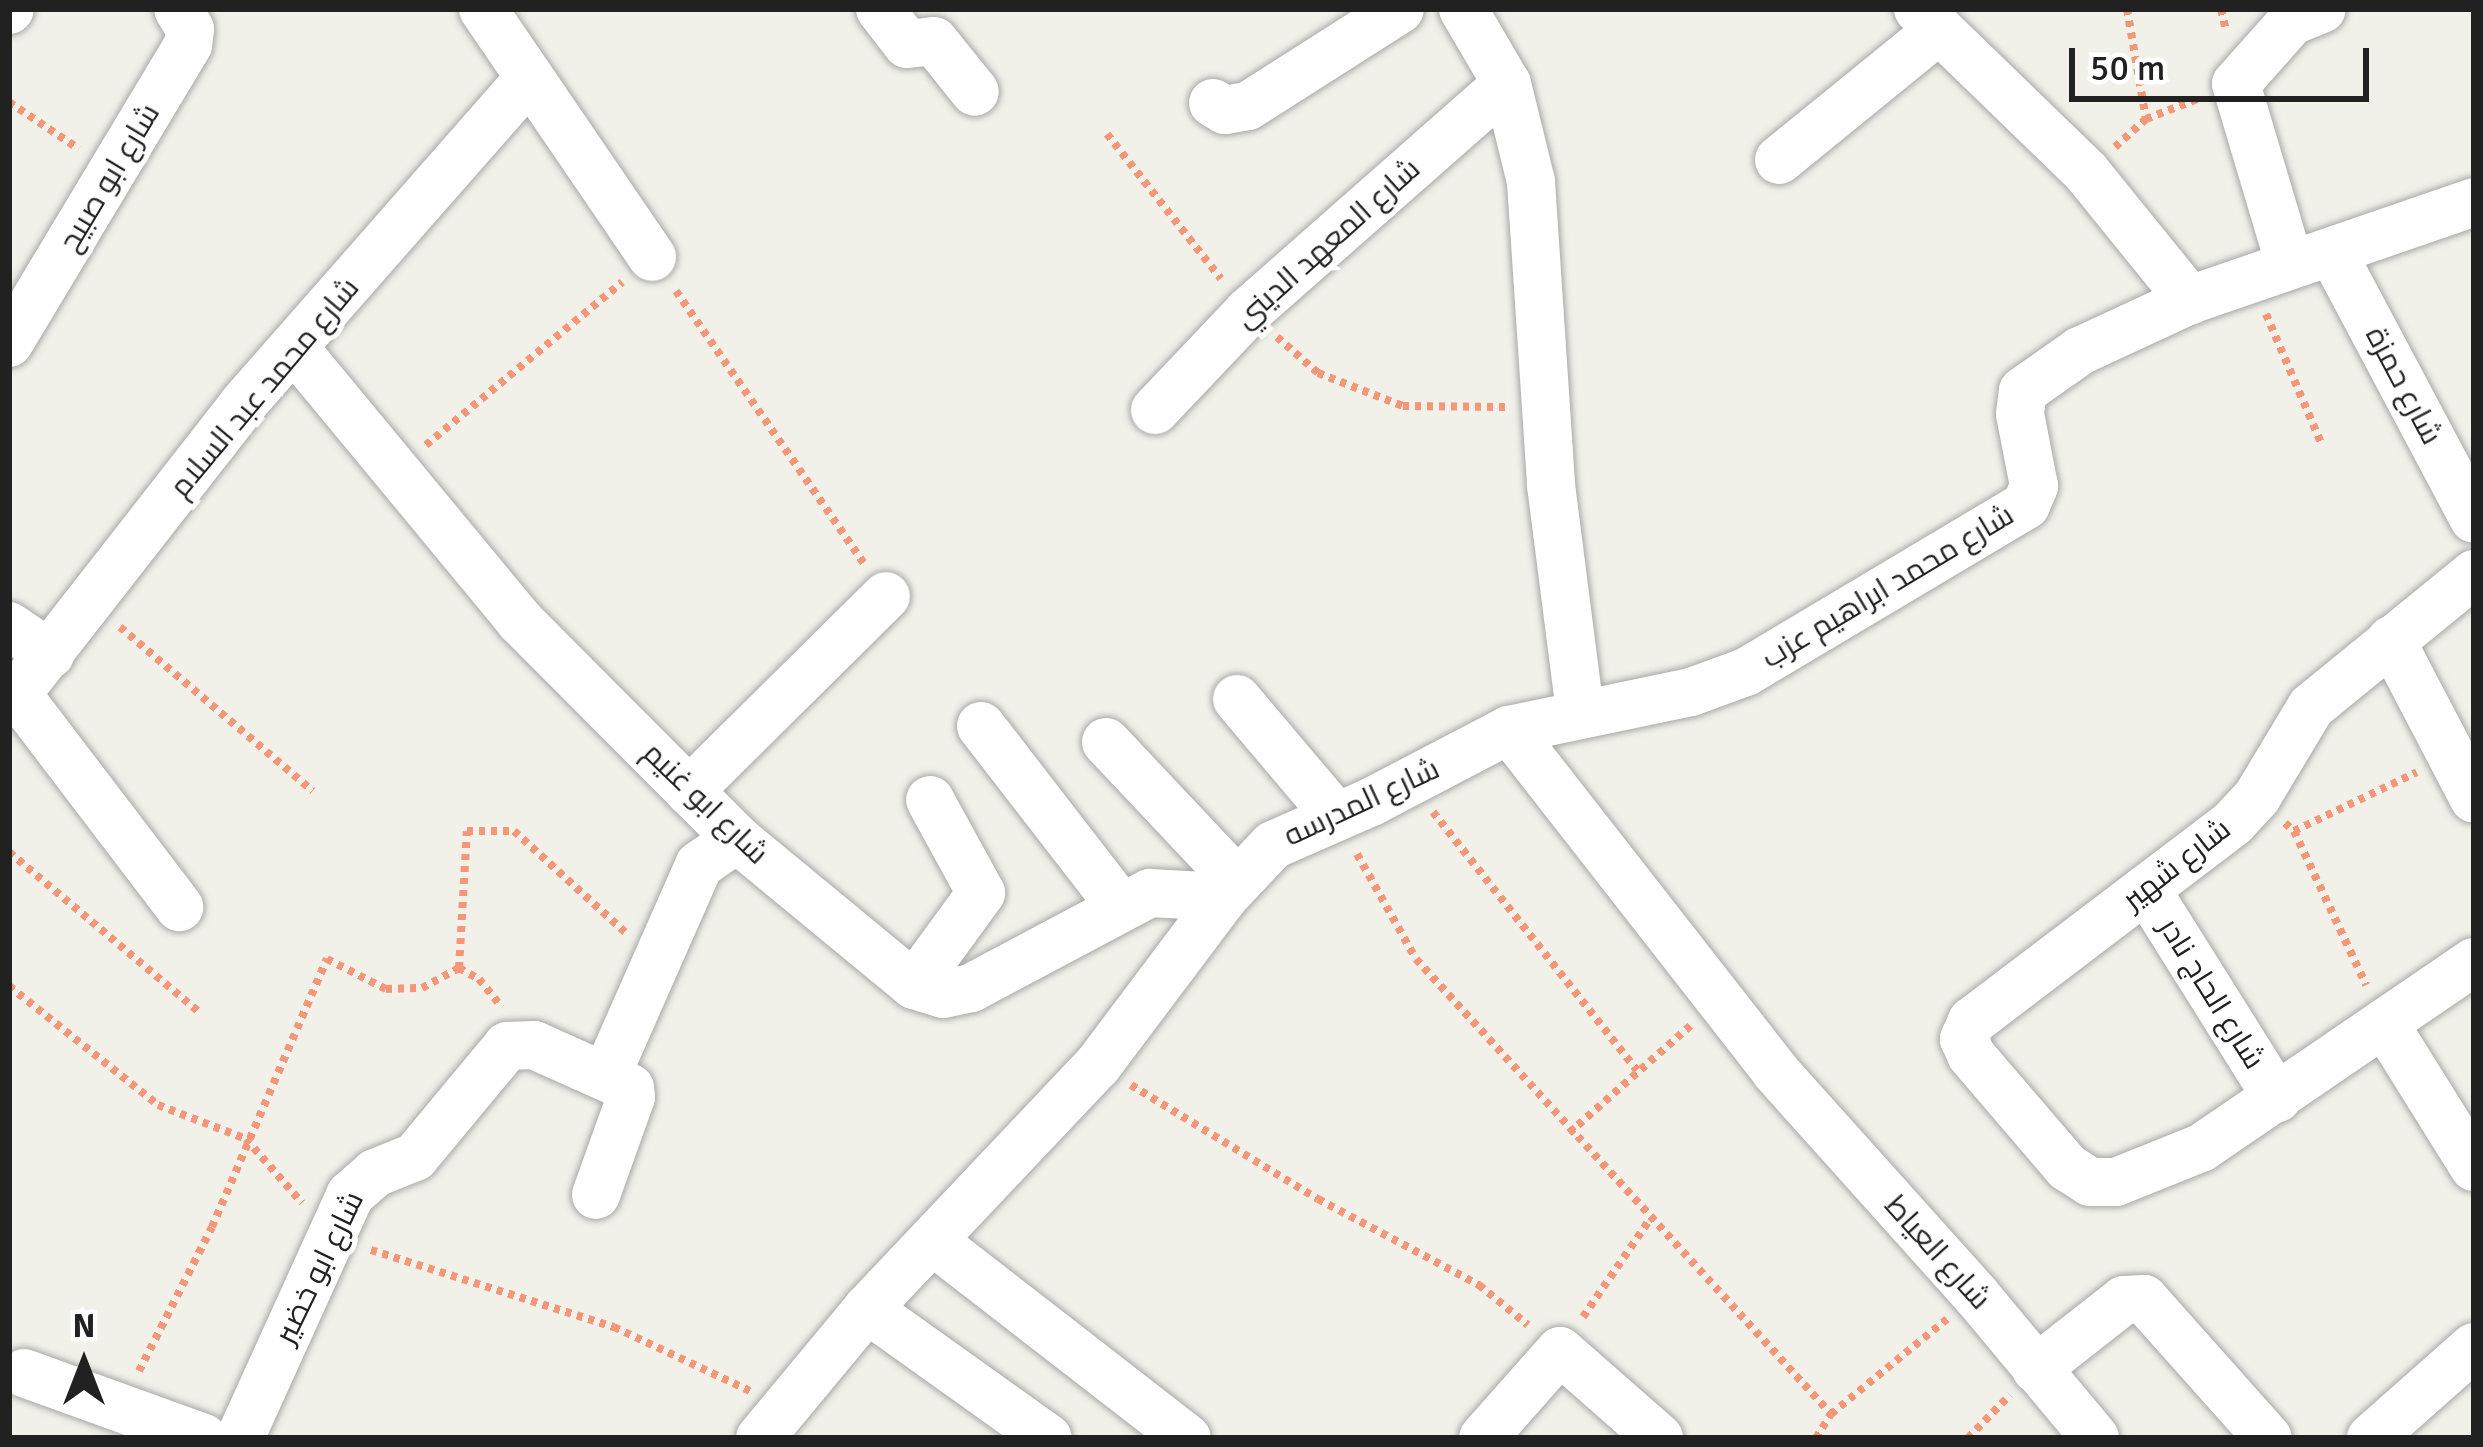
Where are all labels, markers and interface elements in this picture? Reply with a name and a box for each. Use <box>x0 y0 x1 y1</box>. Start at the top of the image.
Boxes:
scale bar <box>2075 24 2375 98</box>
text: 50 m <box>2090 46 2166 91</box>
street label: شارع ابو صبيح <box>52 98 168 258</box>
street label: شارع المعهد الديني <box>1228 151 1428 337</box>
street label: شارع محمد عبد السلام <box>163 271 367 505</box>
street label: شارع حمزة <box>2357 321 2449 451</box>
street label: شارع محمد ابراهيم عزب <box>1755 497 2021 677</box>
street label: شارع ابو غنيم <box>635 736 775 872</box>
street label: شارع المدرسه <box>1279 751 1445 855</box>
street label: شارع شهير <box>2116 812 2238 918</box>
street label: شارع الحاج نادر <box>2150 912 2272 1076</box>
street label: شارع ابو خضير <box>268 1186 372 1350</box>
street label: شارع العياط <box>1877 1189 1997 1317</box>
north arrow <box>24 1303 144 1423</box>
text: N <box>73 1306 95 1347</box>

